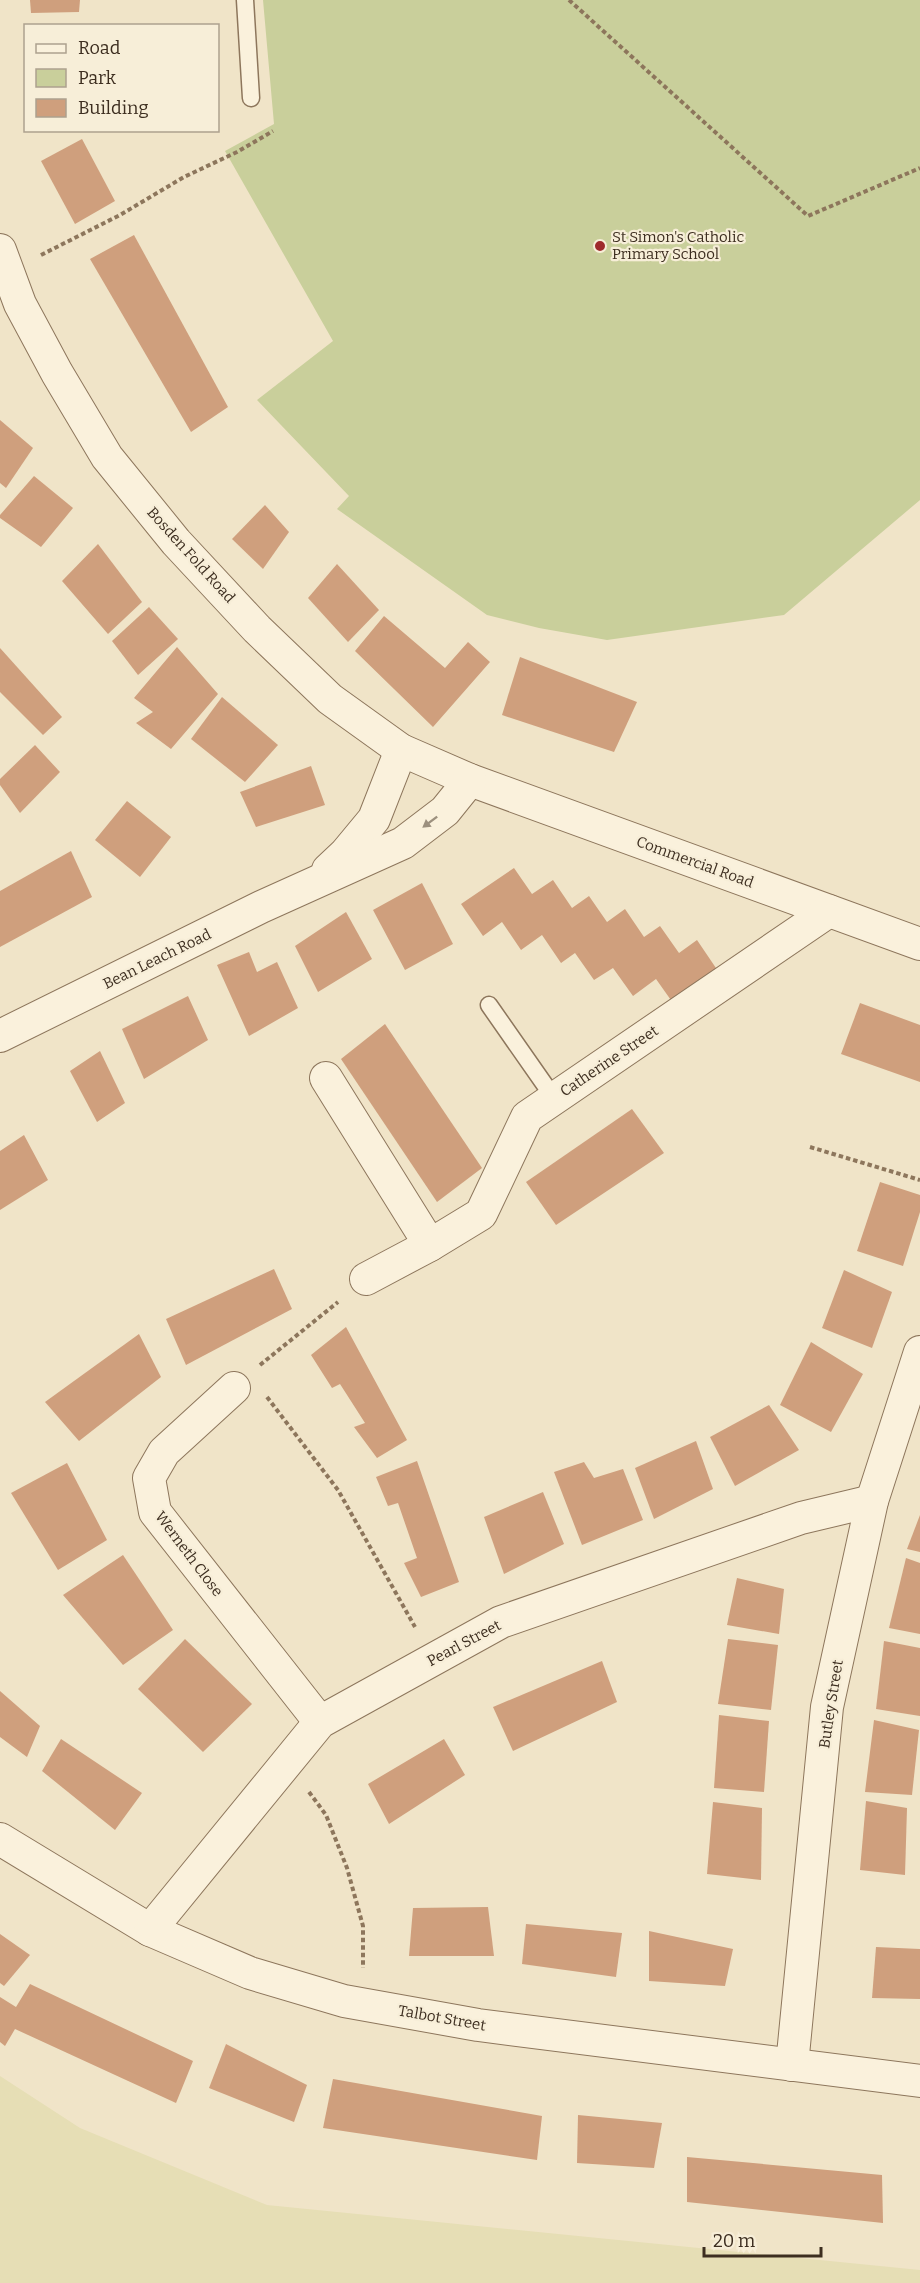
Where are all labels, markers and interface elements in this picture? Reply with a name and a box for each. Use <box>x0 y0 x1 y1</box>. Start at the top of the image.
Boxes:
legend <box>24 24 219 132</box>
text: Road <box>78 37 121 59</box>
text: Park <box>78 67 117 89</box>
text: Building <box>78 97 149 119</box>
place label: St Simon's Catholic Primary School <box>612 228 744 263</box>
marker: St Simon's Catholic Primary School <box>593 239 607 253</box>
street label: Bosden Fold Road <box>143 503 239 607</box>
one-way arrow <box>422 816 438 829</box>
street label: Commercial Road <box>634 832 756 892</box>
street label: Bean Leach Road <box>100 925 214 993</box>
street label: Catherine Street <box>557 1021 662 1100</box>
street label: Werneth Close <box>151 1508 227 1600</box>
street label: Pearl Street <box>424 1616 505 1670</box>
street label: Butley Street <box>815 1658 847 1750</box>
street label: Talbot Street <box>397 2001 488 2035</box>
scale bar <box>704 2220 821 2258</box>
text: 20 m <box>713 2230 755 2252</box>

